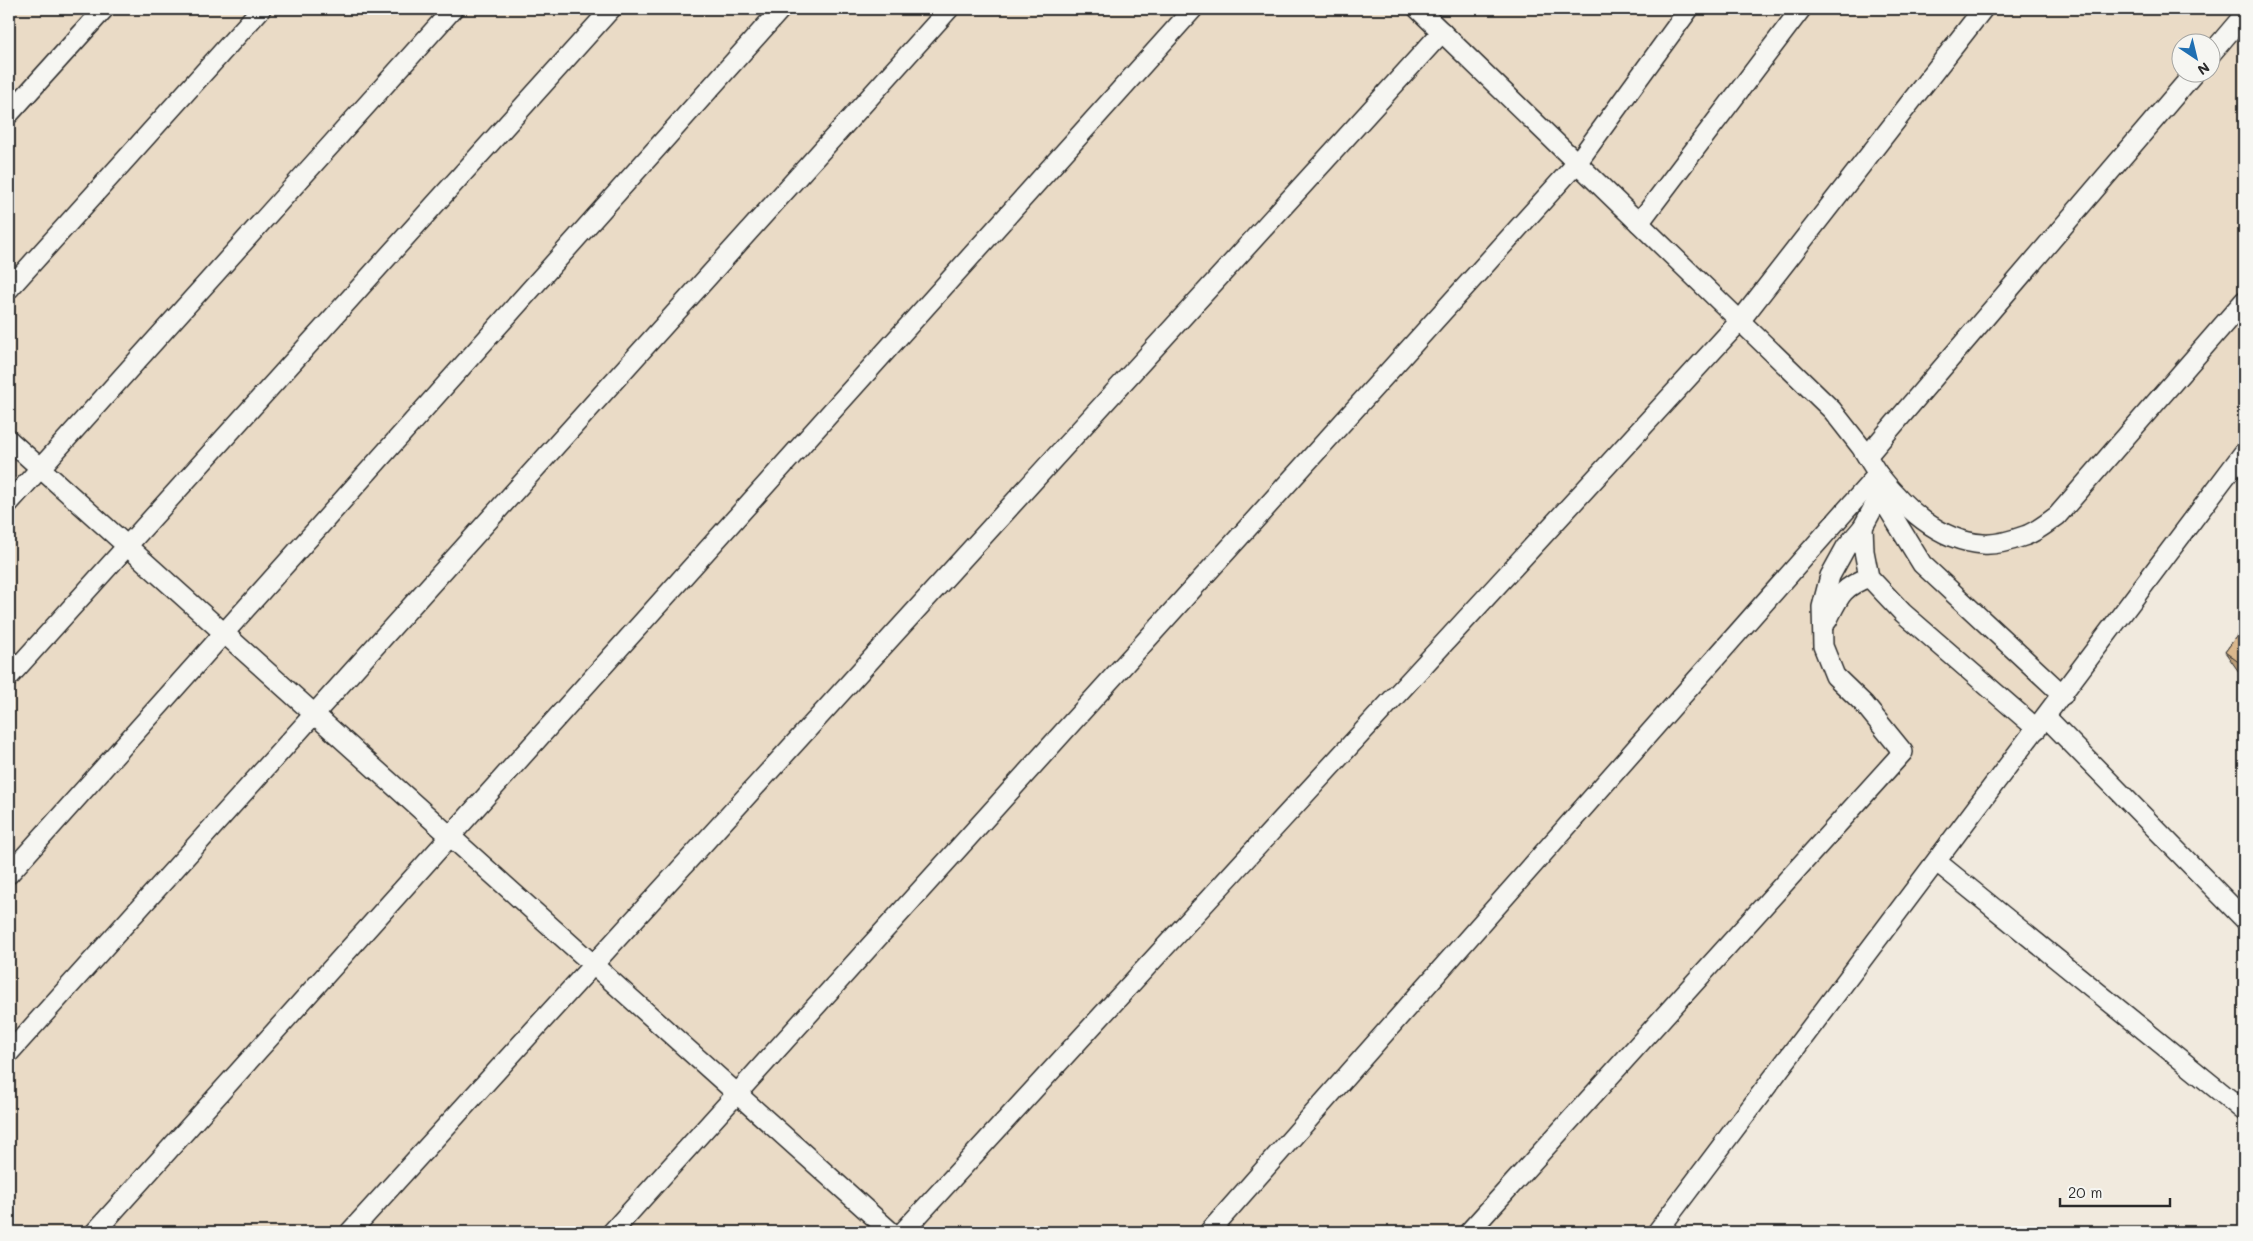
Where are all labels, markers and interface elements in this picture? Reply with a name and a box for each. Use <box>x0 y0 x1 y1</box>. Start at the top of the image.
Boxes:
north arrow <box>2170 32 2220 82</box>
text: N <box>2194 58 2214 80</box>
scale bar <box>2060 1176 2170 1208</box>
text: 20 m <box>2068 1182 2102 1202</box>

